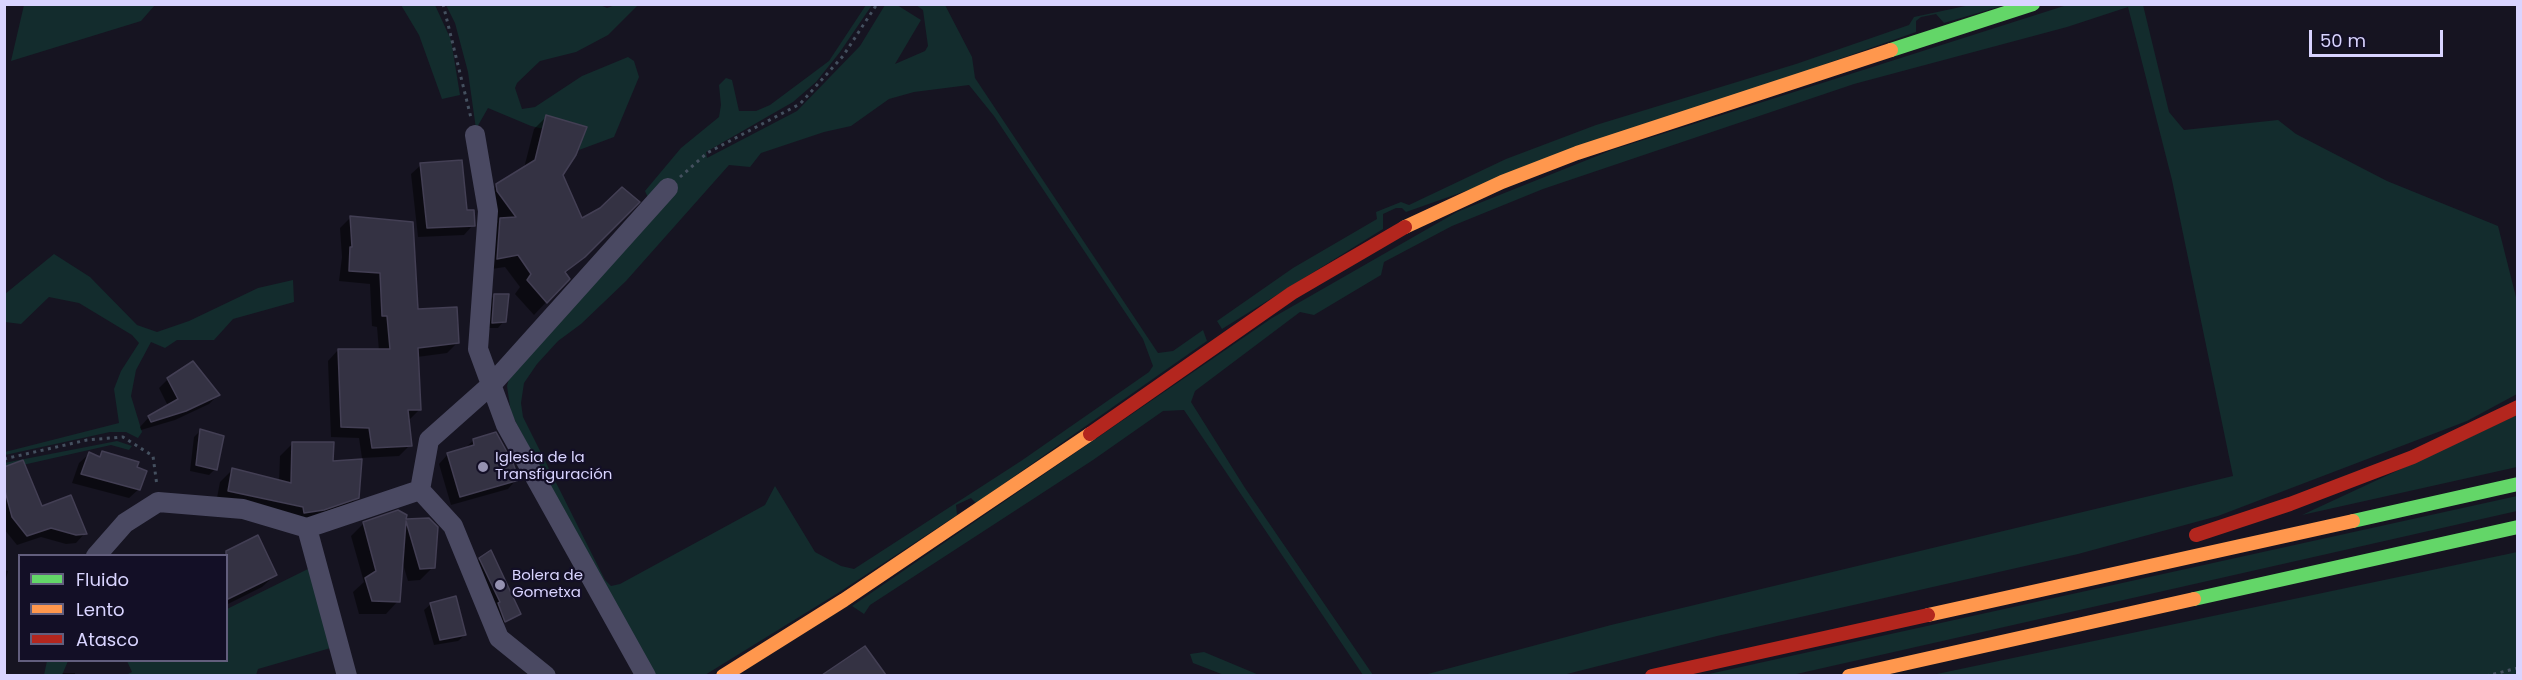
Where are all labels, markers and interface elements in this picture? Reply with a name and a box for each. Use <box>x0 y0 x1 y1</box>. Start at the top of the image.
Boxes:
scale bar <box>2312 18 2446 56</box>
text: 50 m <box>2320 28 2366 53</box>
place label: Iglesia de la Transfiguración <box>495 449 612 484</box>
marker: Iglesia de la Transfiguración <box>476 460 490 474</box>
legend <box>18 554 228 662</box>
text: Fluido <box>76 567 129 592</box>
place label: Bolera de Gometxa <box>512 567 583 602</box>
marker: Bolera de Gometxa <box>493 578 507 592</box>
text: Lento <box>76 597 125 622</box>
text: Atasco <box>76 627 139 652</box>

